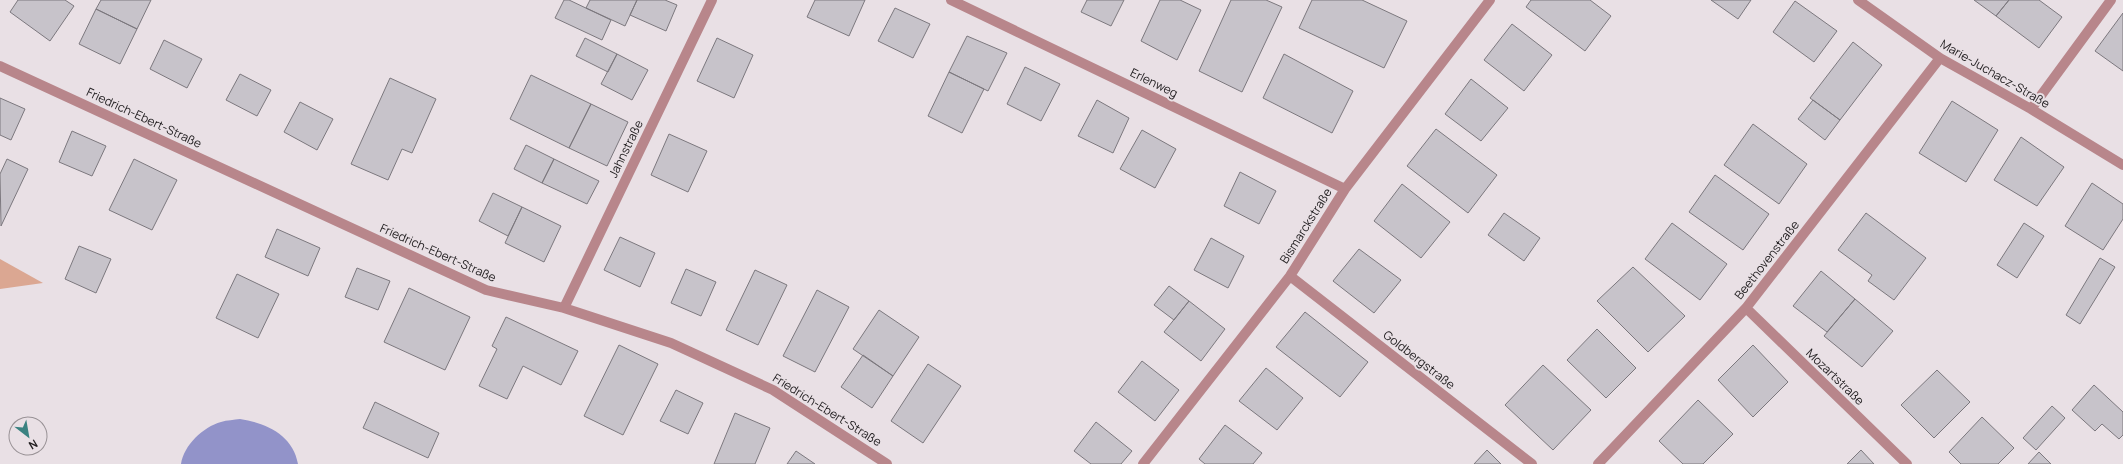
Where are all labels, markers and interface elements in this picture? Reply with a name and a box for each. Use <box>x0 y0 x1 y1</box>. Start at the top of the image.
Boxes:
street label: Marie-Juchacz-Straße <box>1937 35 2053 112</box>
street label: Erlenweg <box>1128 64 1181 101</box>
street label: Friedrich-Ebert-Straße <box>84 83 205 152</box>
street label: Jahnstraße <box>604 117 647 181</box>
street label: Bismarckstraße <box>1276 185 1336 267</box>
street label: Beethovenstraße <box>1730 217 1803 303</box>
street label: Friedrich-Ebert-Straße <box>377 219 499 286</box>
street label: Goldbergstraße <box>1380 326 1459 393</box>
street label: Mozartstraße <box>1803 345 1868 409</box>
street label: Friedrich-Ebert-Straße <box>770 369 885 450</box>
north arrow <box>8 416 48 456</box>
text: N <box>26 437 41 454</box>

